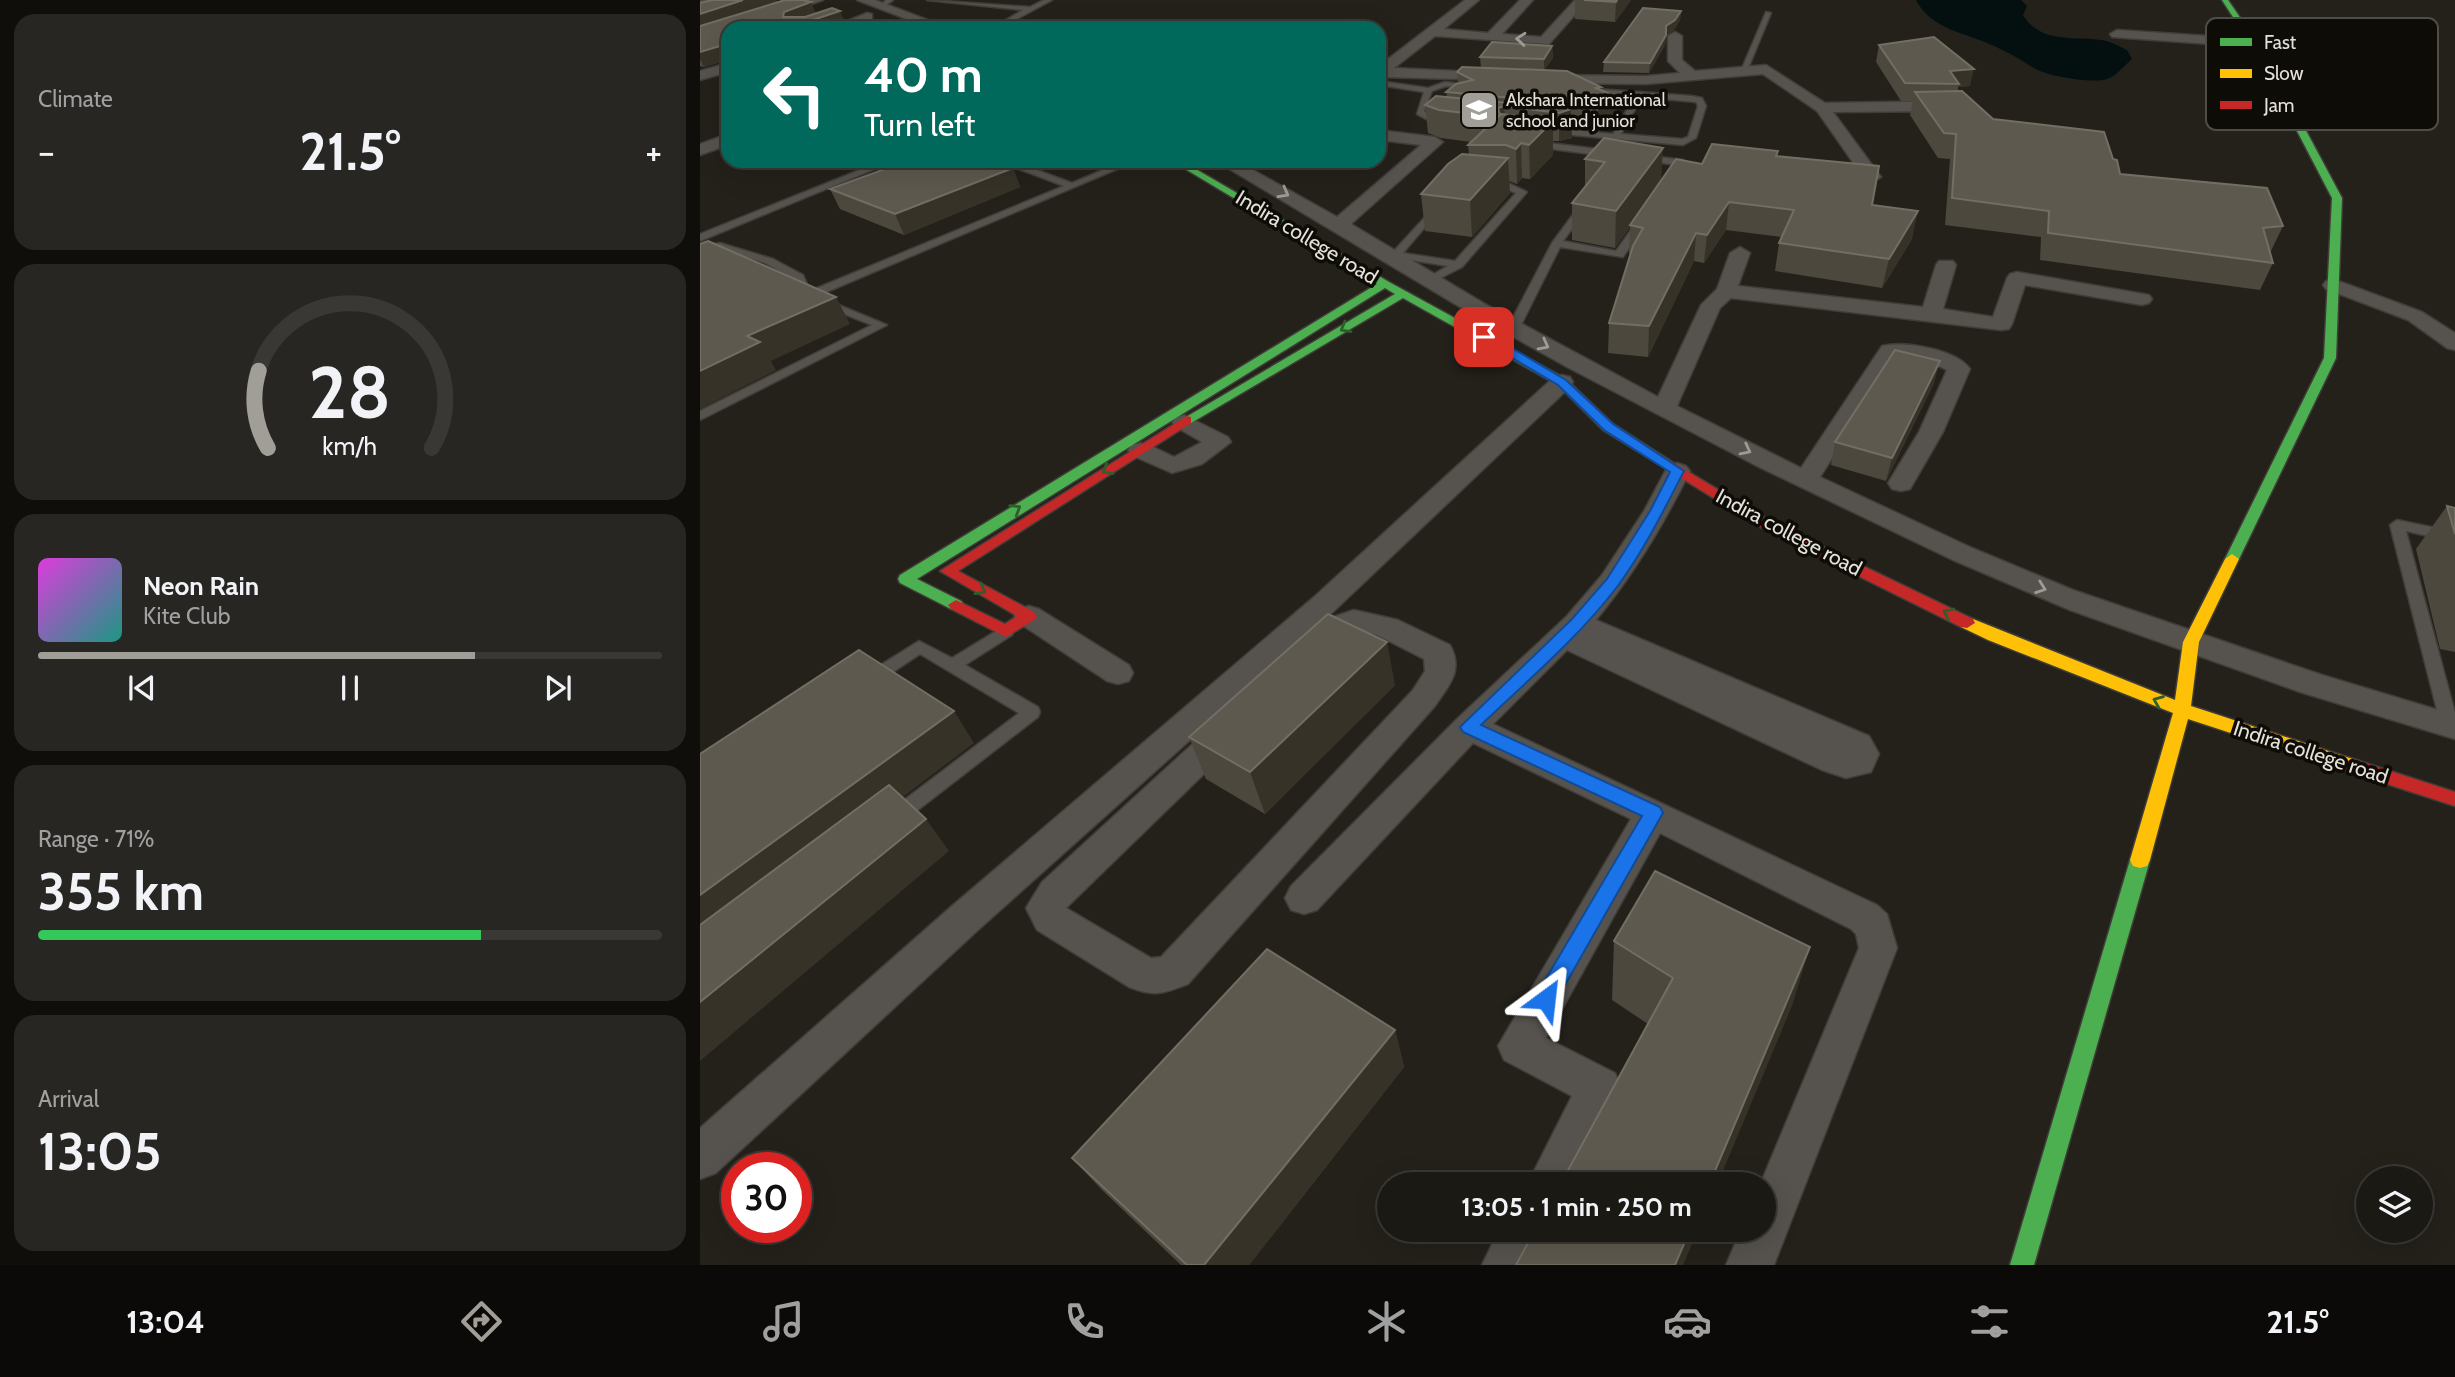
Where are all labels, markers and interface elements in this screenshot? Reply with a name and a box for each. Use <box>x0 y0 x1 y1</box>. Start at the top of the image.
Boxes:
legend <box>2206 18 2438 130</box>
text: Fast <box>2264 31 2297 54</box>
one-way arrow <box>1515 32 1526 47</box>
text: 40 m <box>864 45 983 104</box>
icon: left <box>749 49 840 140</box>
text: Slow <box>2264 62 2304 85</box>
text: Climate <box>38 85 113 113</box>
school or university icon: Akshara International school and junior <box>1458 89 1500 131</box>
place label: Akshara International school and junior <box>1506 89 1667 132</box>
text: Jam <box>2263 94 2294 117</box>
text: Turn left <box>864 105 975 144</box>
text: 21.5° <box>299 120 401 183</box>
text: − <box>38 128 55 175</box>
text: + <box>645 128 662 175</box>
street label: Indira college road <box>1231 185 1383 289</box>
one-way arrow <box>1277 185 1290 198</box>
pin <box>1454 307 1514 367</box>
icon: arrive <box>1465 318 1503 356</box>
one-way arrow <box>1339 320 1352 333</box>
one-way arrow <box>1537 336 1549 350</box>
text: 28 <box>309 349 391 437</box>
text: km/h <box>323 431 377 461</box>
one-way arrow <box>1739 441 1751 455</box>
one-way arrow <box>1102 462 1115 475</box>
street label: Indira college road <box>1712 483 1866 581</box>
one-way arrow <box>1009 505 1022 518</box>
text: Neon Rain <box>143 570 259 602</box>
one-way arrow <box>2034 580 2046 594</box>
one-way arrow <box>974 582 986 595</box>
text: Kite Club <box>143 602 230 630</box>
one-way arrow <box>1943 607 1955 621</box>
icon: previous <box>123 669 161 707</box>
icon: pause <box>331 669 369 707</box>
icon: next <box>539 669 577 707</box>
one-way arrow <box>2152 695 2164 709</box>
street label: Indira college road <box>2230 715 2392 789</box>
text: Range · 71% <box>38 825 154 853</box>
text: 355 km <box>38 860 204 923</box>
position arrow <box>1509 962 1583 1036</box>
text: Arrival <box>38 1085 99 1113</box>
text: 13:05 <box>38 1120 161 1183</box>
speed limit sign: 30 <box>721 1152 812 1243</box>
map controls <box>2356 1166 2433 1243</box>
button: layers <box>2356 1166 2433 1243</box>
text: 13:05 · 1 min · 250 m <box>1461 1191 1692 1223</box>
icon: directions <box>457 1297 506 1346</box>
icon: music <box>759 1297 808 1346</box>
icon: phone <box>1060 1297 1109 1346</box>
icon: climate <box>1362 1297 1411 1346</box>
icon: car <box>1663 1297 1712 1346</box>
icon: filters <box>1965 1297 2014 1346</box>
text: 13:04 <box>126 1302 205 1341</box>
text: 21.5° <box>2266 1302 2329 1341</box>

